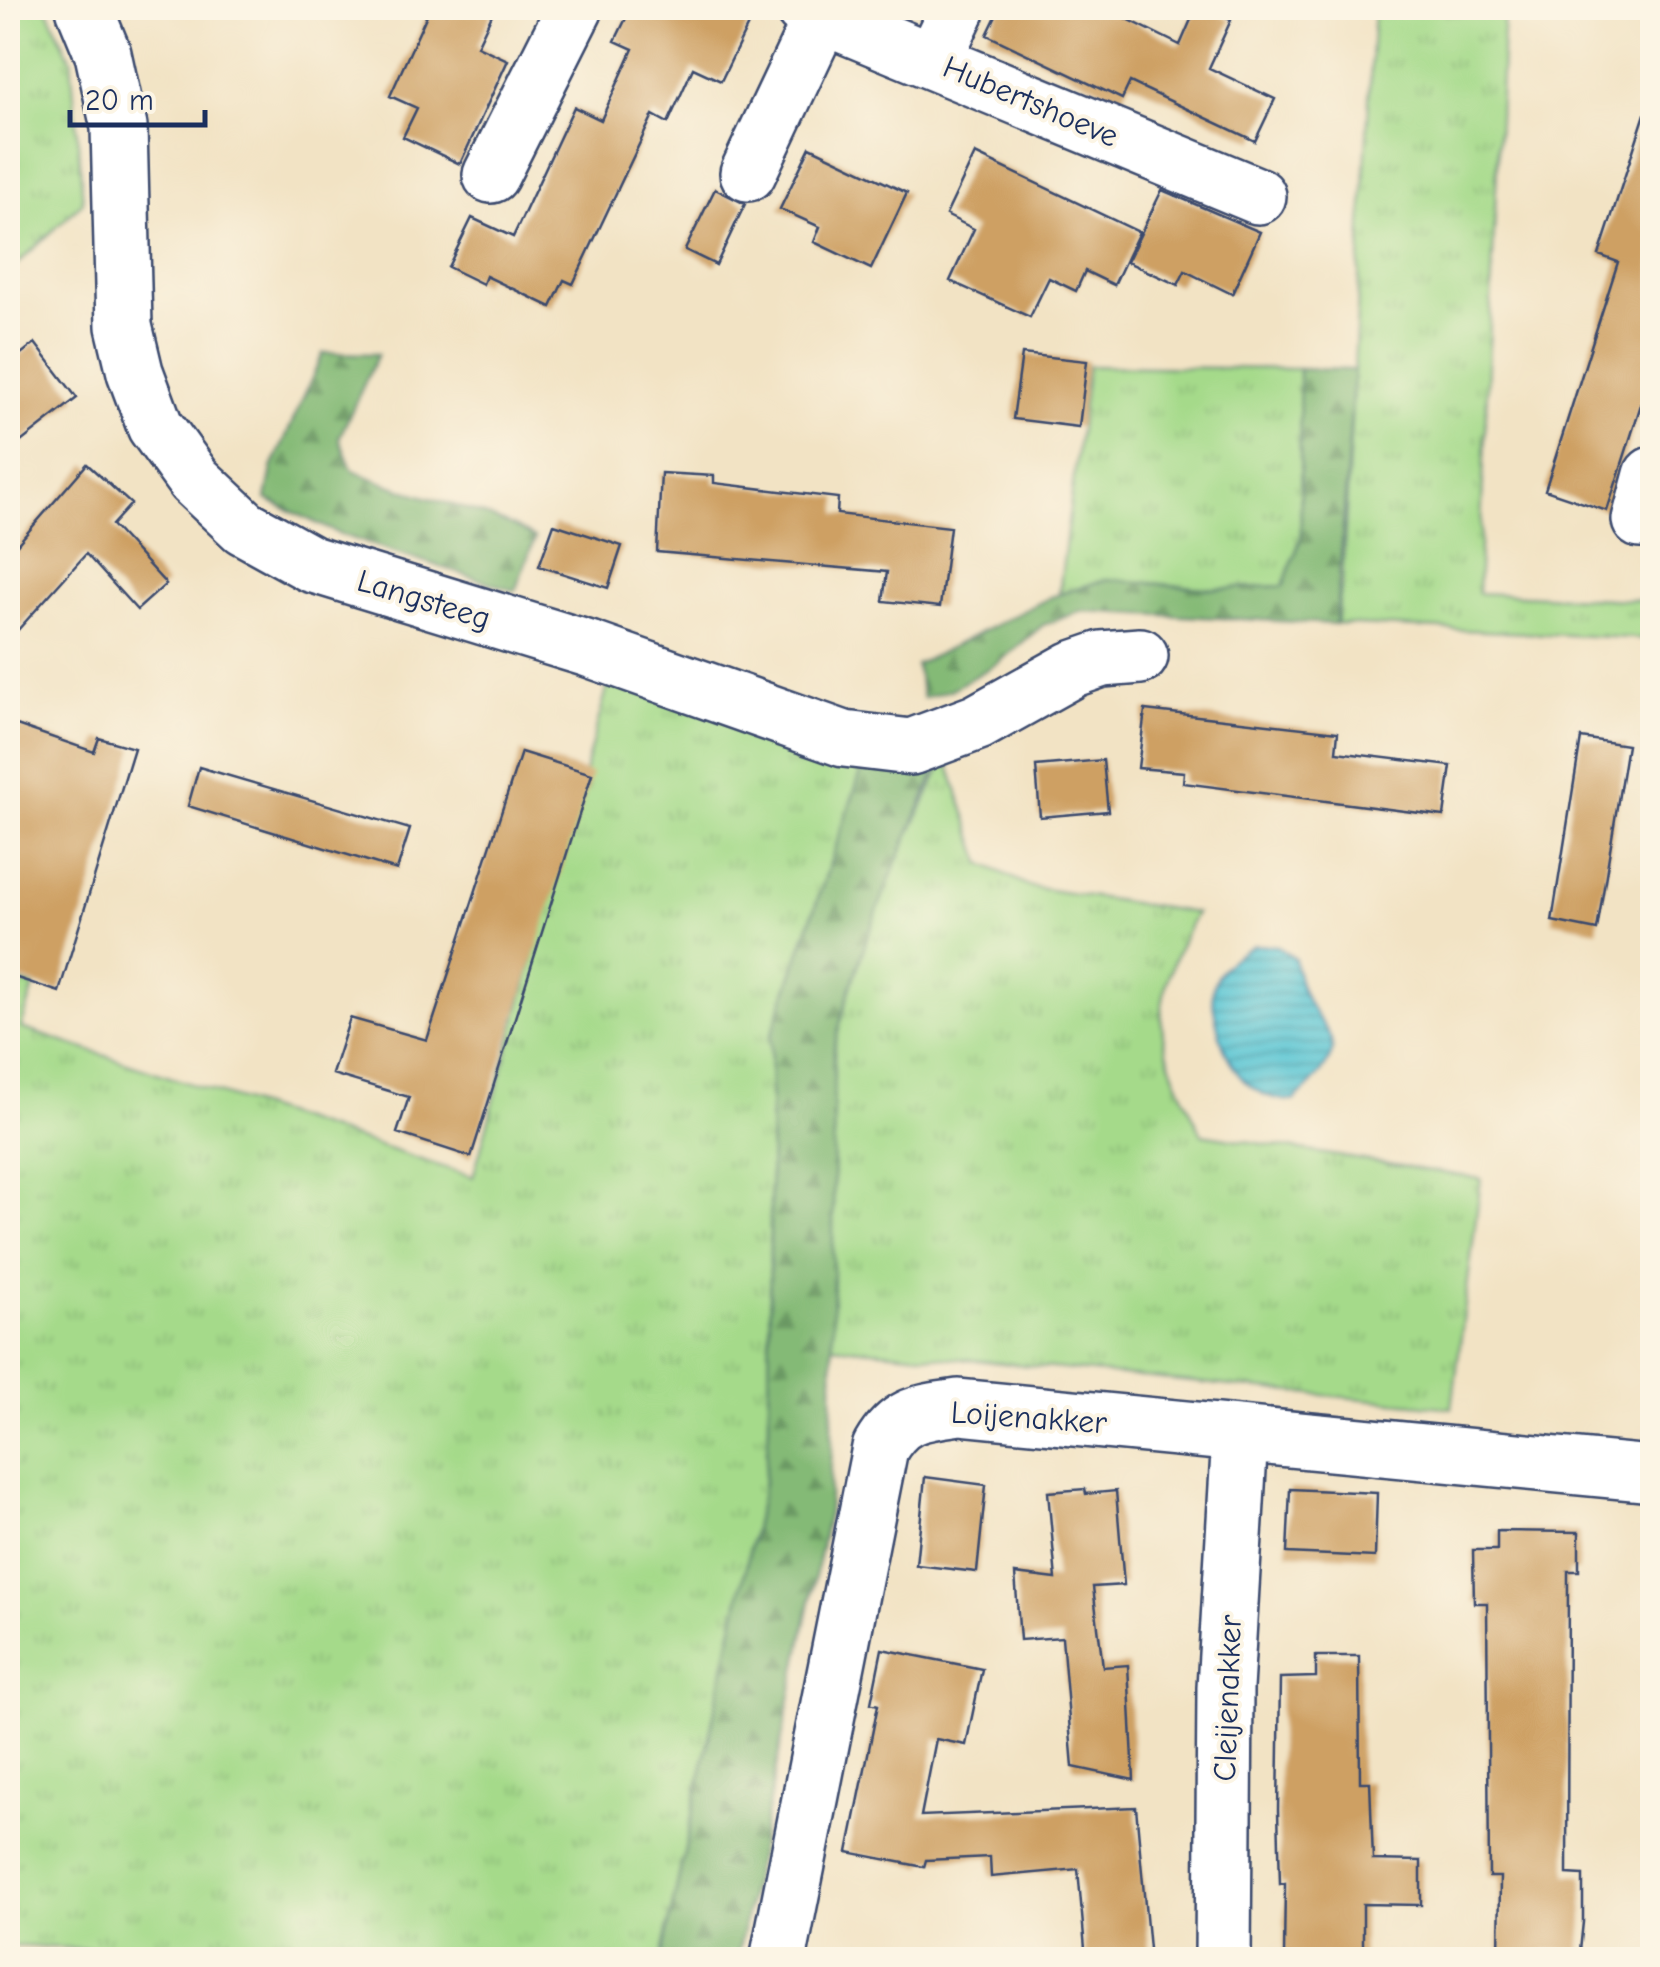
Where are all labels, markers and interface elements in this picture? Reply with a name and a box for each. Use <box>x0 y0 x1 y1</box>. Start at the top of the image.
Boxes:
street label: Hubertshoeve <box>938 48 1124 155</box>
scale bar <box>70 65 205 127</box>
text: 20 m <box>85 83 154 118</box>
street label: Langsteeg <box>353 562 495 637</box>
street label: Loijenakker <box>950 1394 1109 1441</box>
street label: Cleijenakker <box>1206 1614 1249 1782</box>

